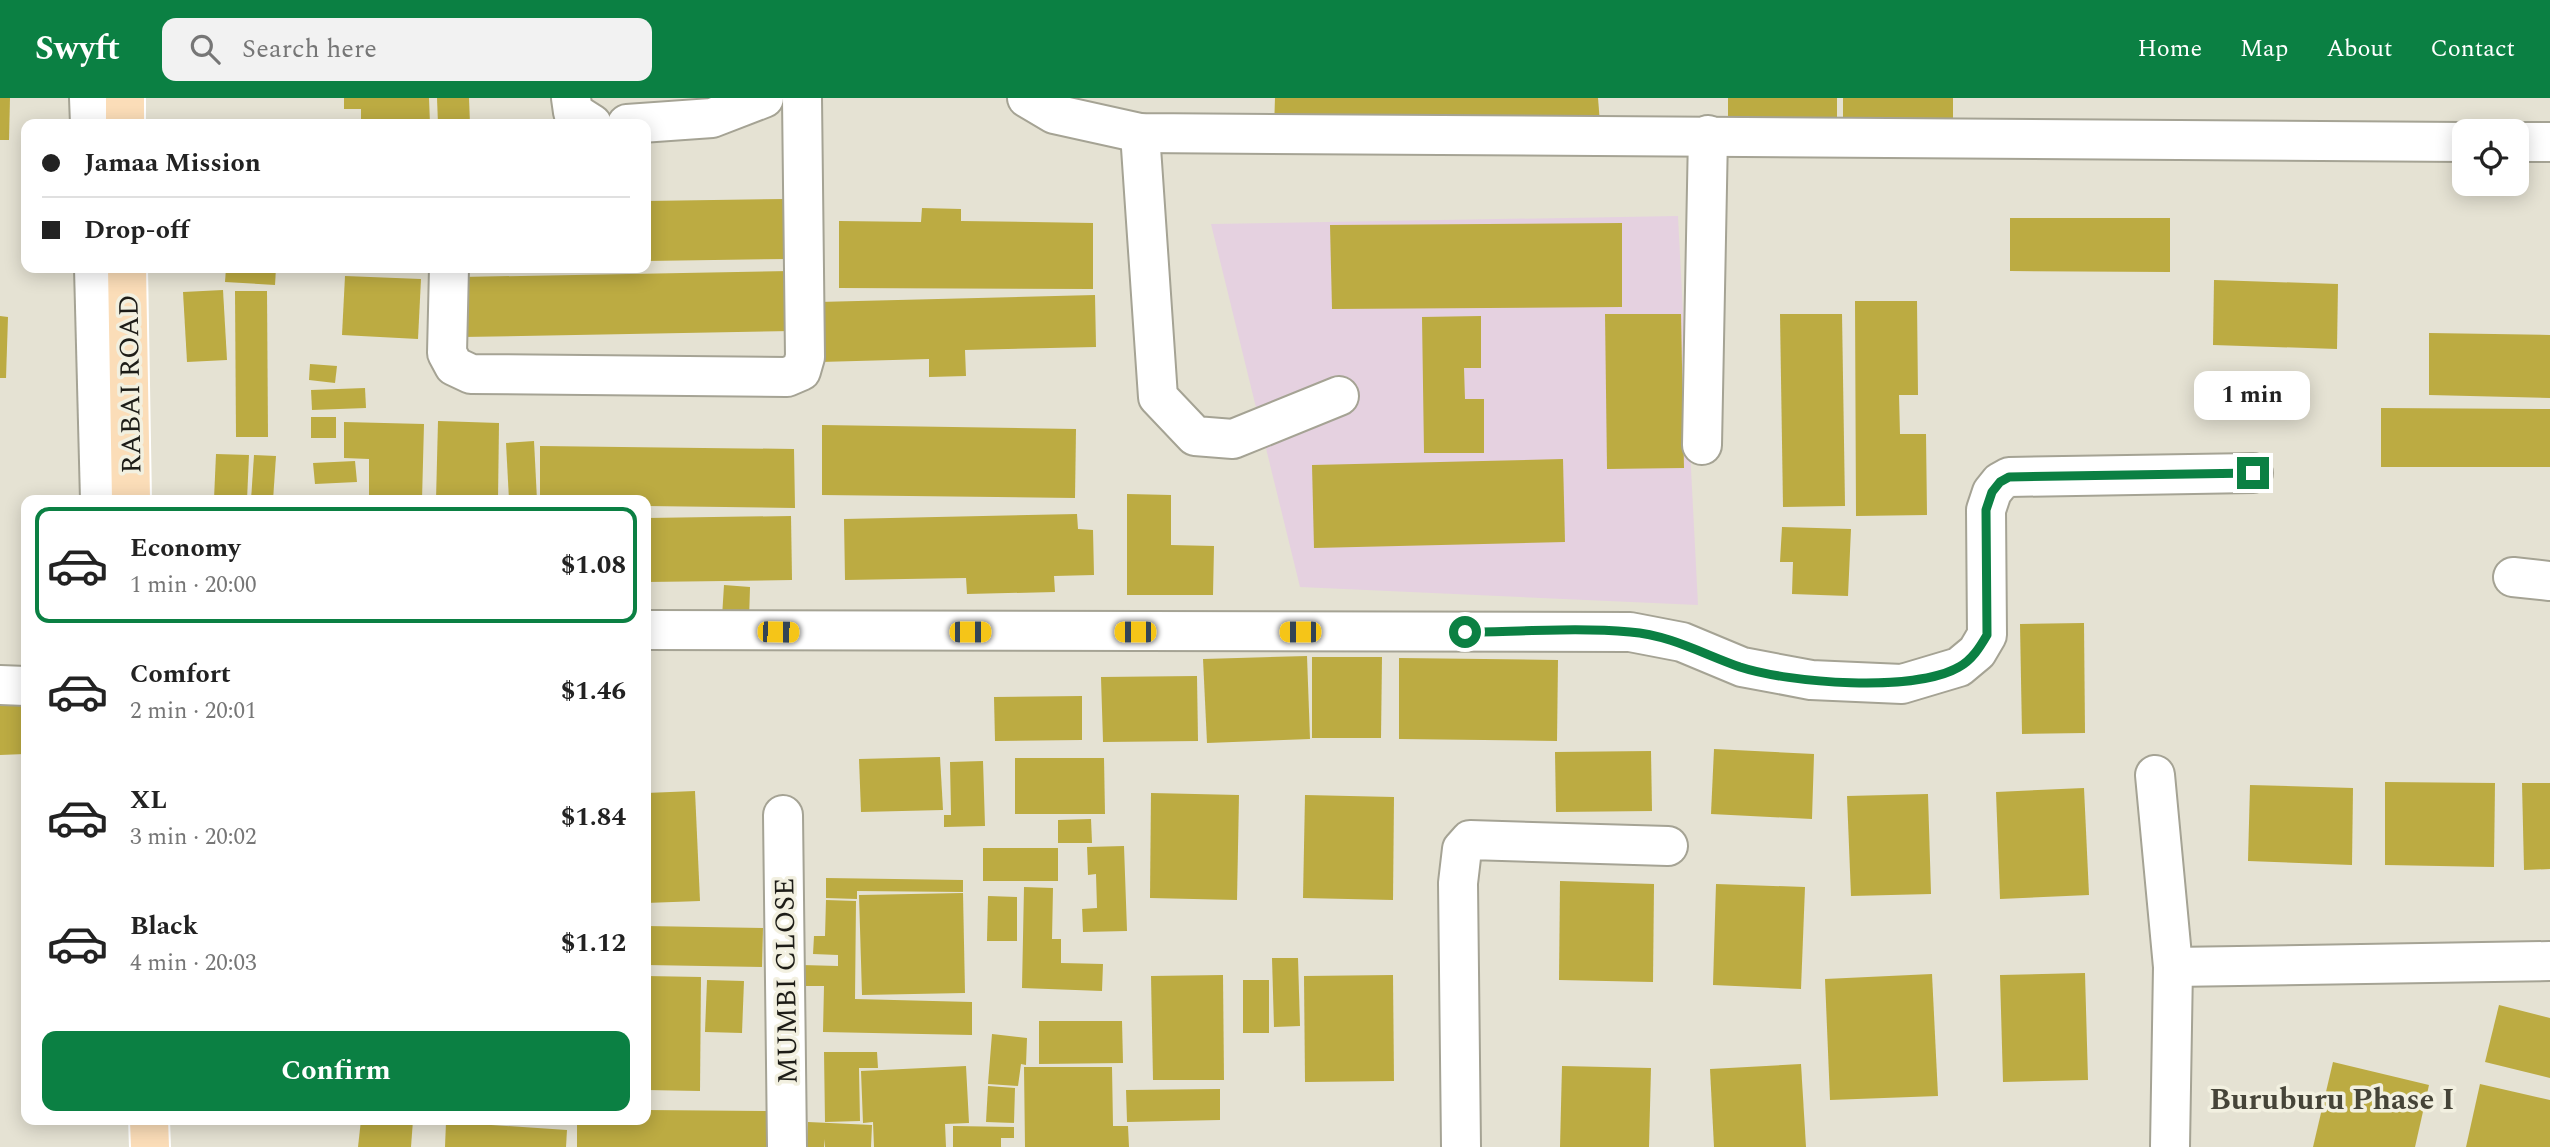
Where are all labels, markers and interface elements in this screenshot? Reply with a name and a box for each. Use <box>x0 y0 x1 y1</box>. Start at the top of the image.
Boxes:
search box <box>162 18 652 81</box>
text: Swyft <box>35 24 120 74</box>
text: Search here <box>242 29 377 69</box>
icon: search <box>186 30 224 68</box>
text: Home <box>2137 31 2202 67</box>
text: Map <box>2240 31 2288 67</box>
text: About <box>2326 31 2392 67</box>
text: Contact <box>2430 31 2515 67</box>
map controls <box>2452 119 2529 196</box>
button: locate <box>2452 119 2529 196</box>
text: Jamaa Mission <box>84 143 261 183</box>
text: Drop-off <box>84 210 189 250</box>
street label: RABAI ROAD <box>107 294 154 474</box>
callout: 1 min <box>2195 372 2311 420</box>
text: 1 min <box>2221 378 2283 413</box>
route end <box>2237 457 2269 489</box>
text: Economy <box>130 528 240 568</box>
icon: car <box>46 534 109 597</box>
text: $1.08 <box>561 545 626 585</box>
text: 1 min · 20:00 <box>130 568 257 603</box>
route start <box>1449 616 1481 648</box>
car <box>757 621 800 643</box>
car <box>950 622 992 643</box>
car <box>1115 622 1157 643</box>
car <box>1280 622 1322 643</box>
text: Comfort <box>130 654 231 694</box>
icon: car <box>46 660 109 723</box>
text: $1.46 <box>561 671 626 711</box>
text: 2 min · 20:01 <box>130 694 257 729</box>
text: XL <box>130 780 167 820</box>
icon: car <box>46 786 109 849</box>
text: $1.84 <box>561 797 626 837</box>
text: 3 min · 20:02 <box>130 820 257 855</box>
street label: MUMBI CLOSE <box>763 877 810 1085</box>
text: Black <box>130 906 198 946</box>
icon: car <box>46 912 109 975</box>
text: $1.12 <box>561 923 626 963</box>
text: 4 min · 20:03 <box>130 946 257 981</box>
button: Confirm <box>42 1031 630 1111</box>
district label: Buruburu Phase I <box>2210 1077 2454 1123</box>

